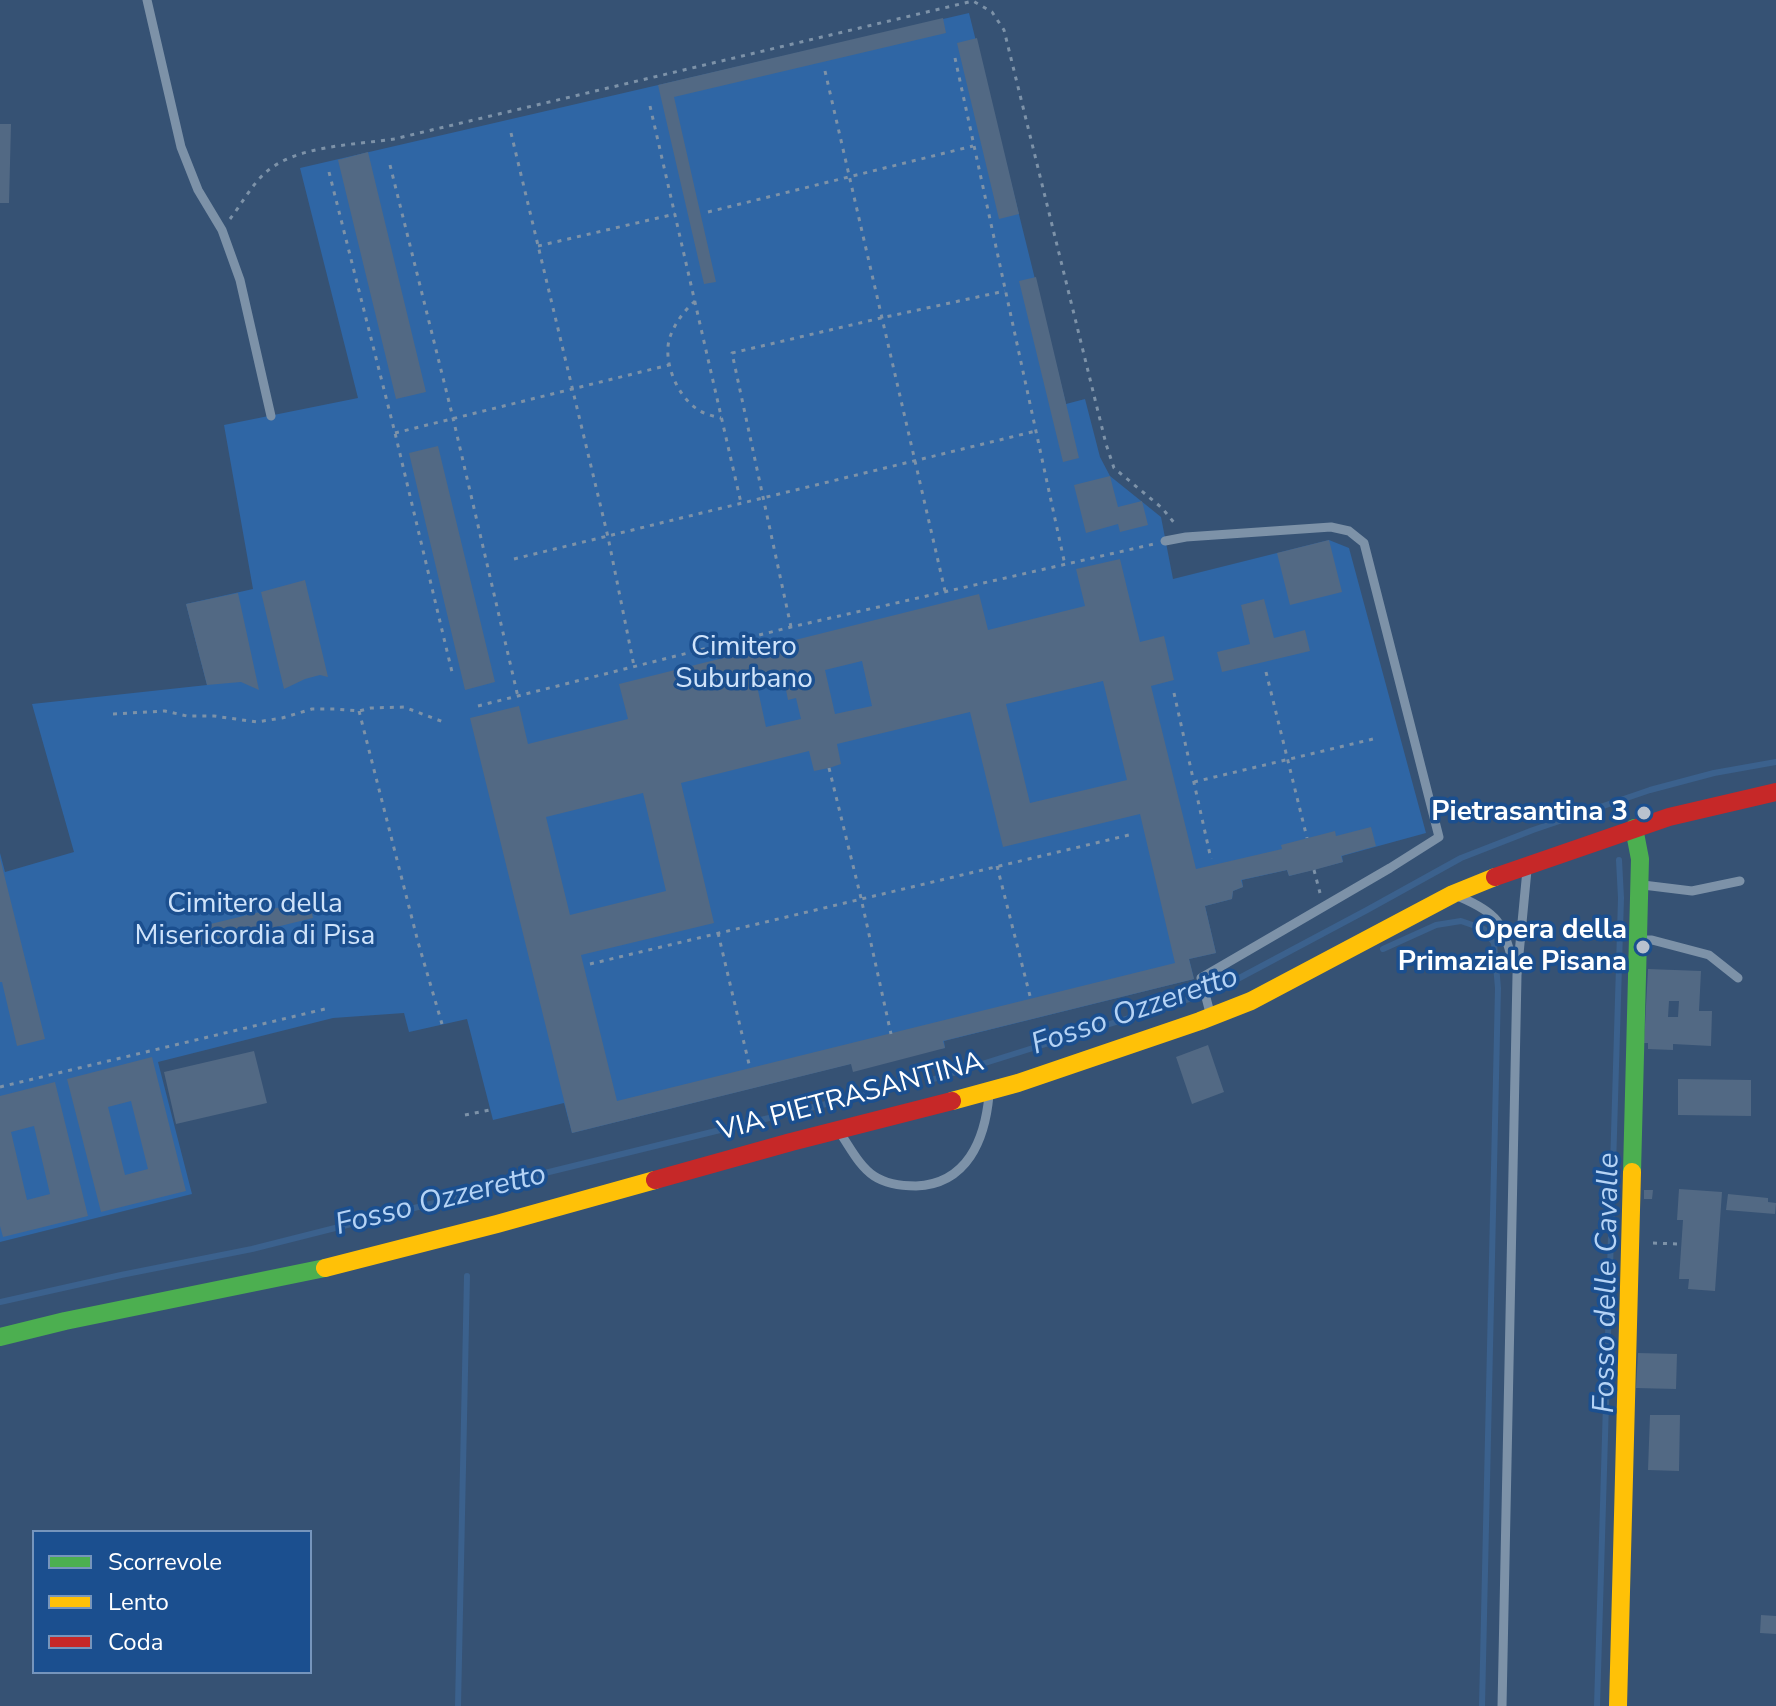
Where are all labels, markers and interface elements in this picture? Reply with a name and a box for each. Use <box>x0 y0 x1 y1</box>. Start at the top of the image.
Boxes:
park label: Cimitero Suburbano <box>675 631 813 697</box>
place label: Pietrasantina 3 <box>1431 796 1628 830</box>
marker: Pietrasantina 3 <box>1635 804 1653 822</box>
park label: Cimitero della Misericordia di Pisa <box>135 888 375 954</box>
place label: Opera della Primaziale Pisana <box>1398 914 1627 980</box>
marker: Opera della Primaziale Pisana <box>1634 938 1652 956</box>
water label: Fosso Ozzeretto <box>1027 960 1243 1064</box>
street label: VIA PIETRASANTINA <box>714 1046 988 1150</box>
water label: Fosso delle Cavalle <box>1588 1152 1628 1414</box>
water label: Fosso Ozzeretto <box>332 1157 550 1245</box>
legend <box>32 1530 312 1674</box>
text: Scorrevole <box>108 1546 222 1578</box>
text: Lento <box>108 1586 169 1618</box>
text: Coda <box>108 1626 163 1658</box>

